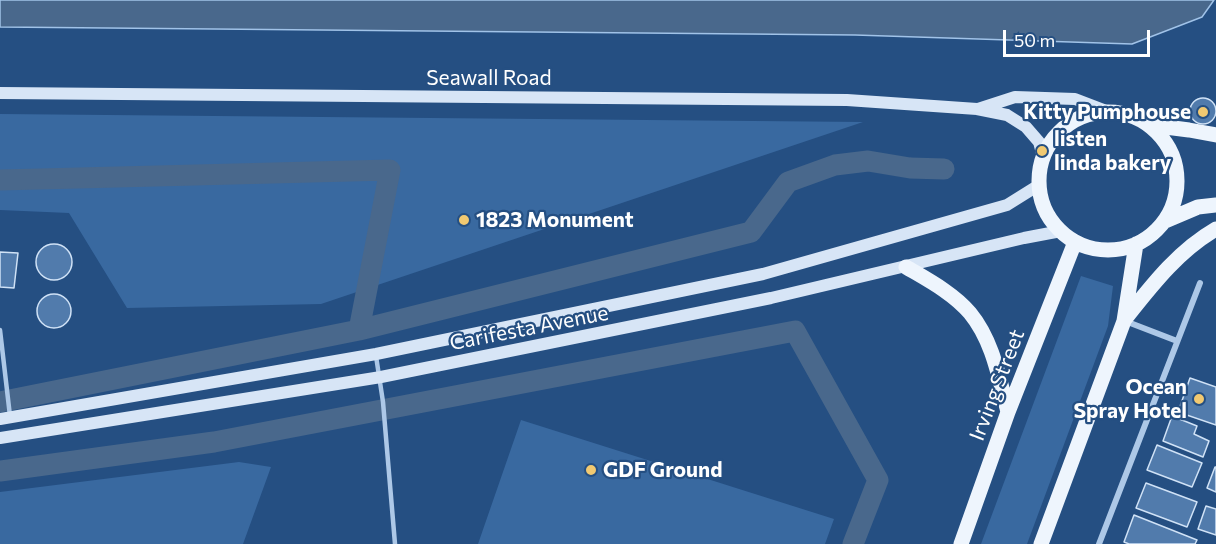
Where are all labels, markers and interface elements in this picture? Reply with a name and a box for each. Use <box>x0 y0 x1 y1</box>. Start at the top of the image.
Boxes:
scale bar <box>1006 18 1153 56</box>
text: 50 m <box>1014 29 1055 51</box>
street label: Seawall Road <box>426 65 552 91</box>
place label: Kitty Pumphouse <box>1023 99 1191 125</box>
marker: Kitty Pumphouse <box>1196 105 1210 119</box>
place label: listen linda bakery <box>1054 126 1171 176</box>
marker: listen linda bakery <box>1035 144 1049 158</box>
place label: 1823 Monument <box>476 207 634 233</box>
marker: 1823 Monument <box>457 213 471 227</box>
street label: Carifesta Avenue <box>448 300 610 356</box>
street label: Irving Street <box>964 326 1030 444</box>
place label: Ocean Spray Hotel <box>1073 374 1187 424</box>
marker: Ocean Spray Hotel <box>1192 392 1206 406</box>
place label: GDF Ground <box>603 457 722 483</box>
marker: GDF Ground <box>584 463 598 477</box>

